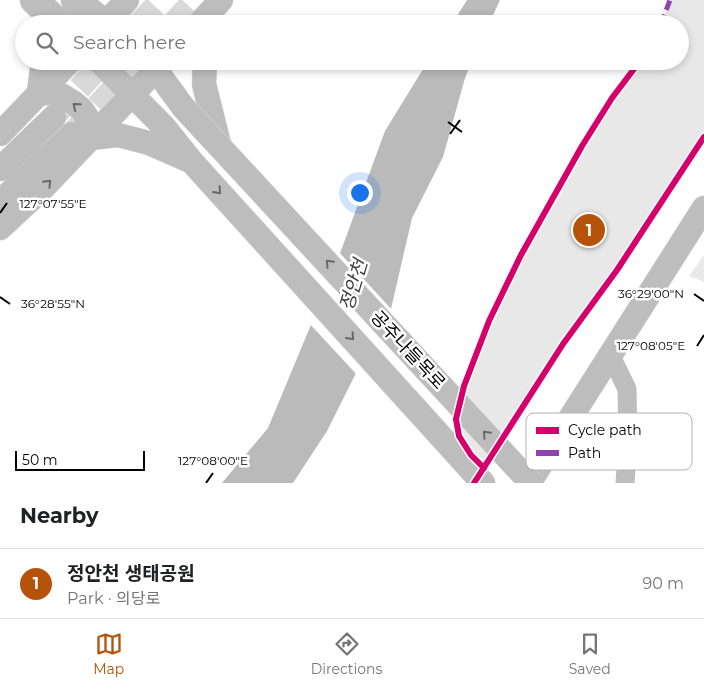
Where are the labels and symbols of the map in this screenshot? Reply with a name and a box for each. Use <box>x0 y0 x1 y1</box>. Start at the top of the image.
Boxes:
one-way arrow <box>73 103 82 111</box>
one-way arrow <box>42 179 51 188</box>
your location <box>347 180 373 206</box>
one-way arrow <box>212 185 221 194</box>
text: 127°07'55"E <box>19 196 87 211</box>
pin: 1 <box>573 211 605 249</box>
water label: 정안천 <box>335 255 373 314</box>
one-way arrow <box>326 260 335 269</box>
text: 36°29'00"N <box>618 286 684 301</box>
text: 36°28'55"N <box>21 296 85 311</box>
street label: 공주나들목로 <box>366 306 450 394</box>
one-way arrow <box>345 332 354 341</box>
text: 127°08'05"E <box>617 338 685 353</box>
legend <box>526 413 692 470</box>
text: Cycle path <box>568 421 642 439</box>
one-way arrow <box>483 431 492 440</box>
text: Path <box>568 444 601 462</box>
scale bar <box>15 448 145 471</box>
text: 127°08'00"E <box>178 453 248 468</box>

